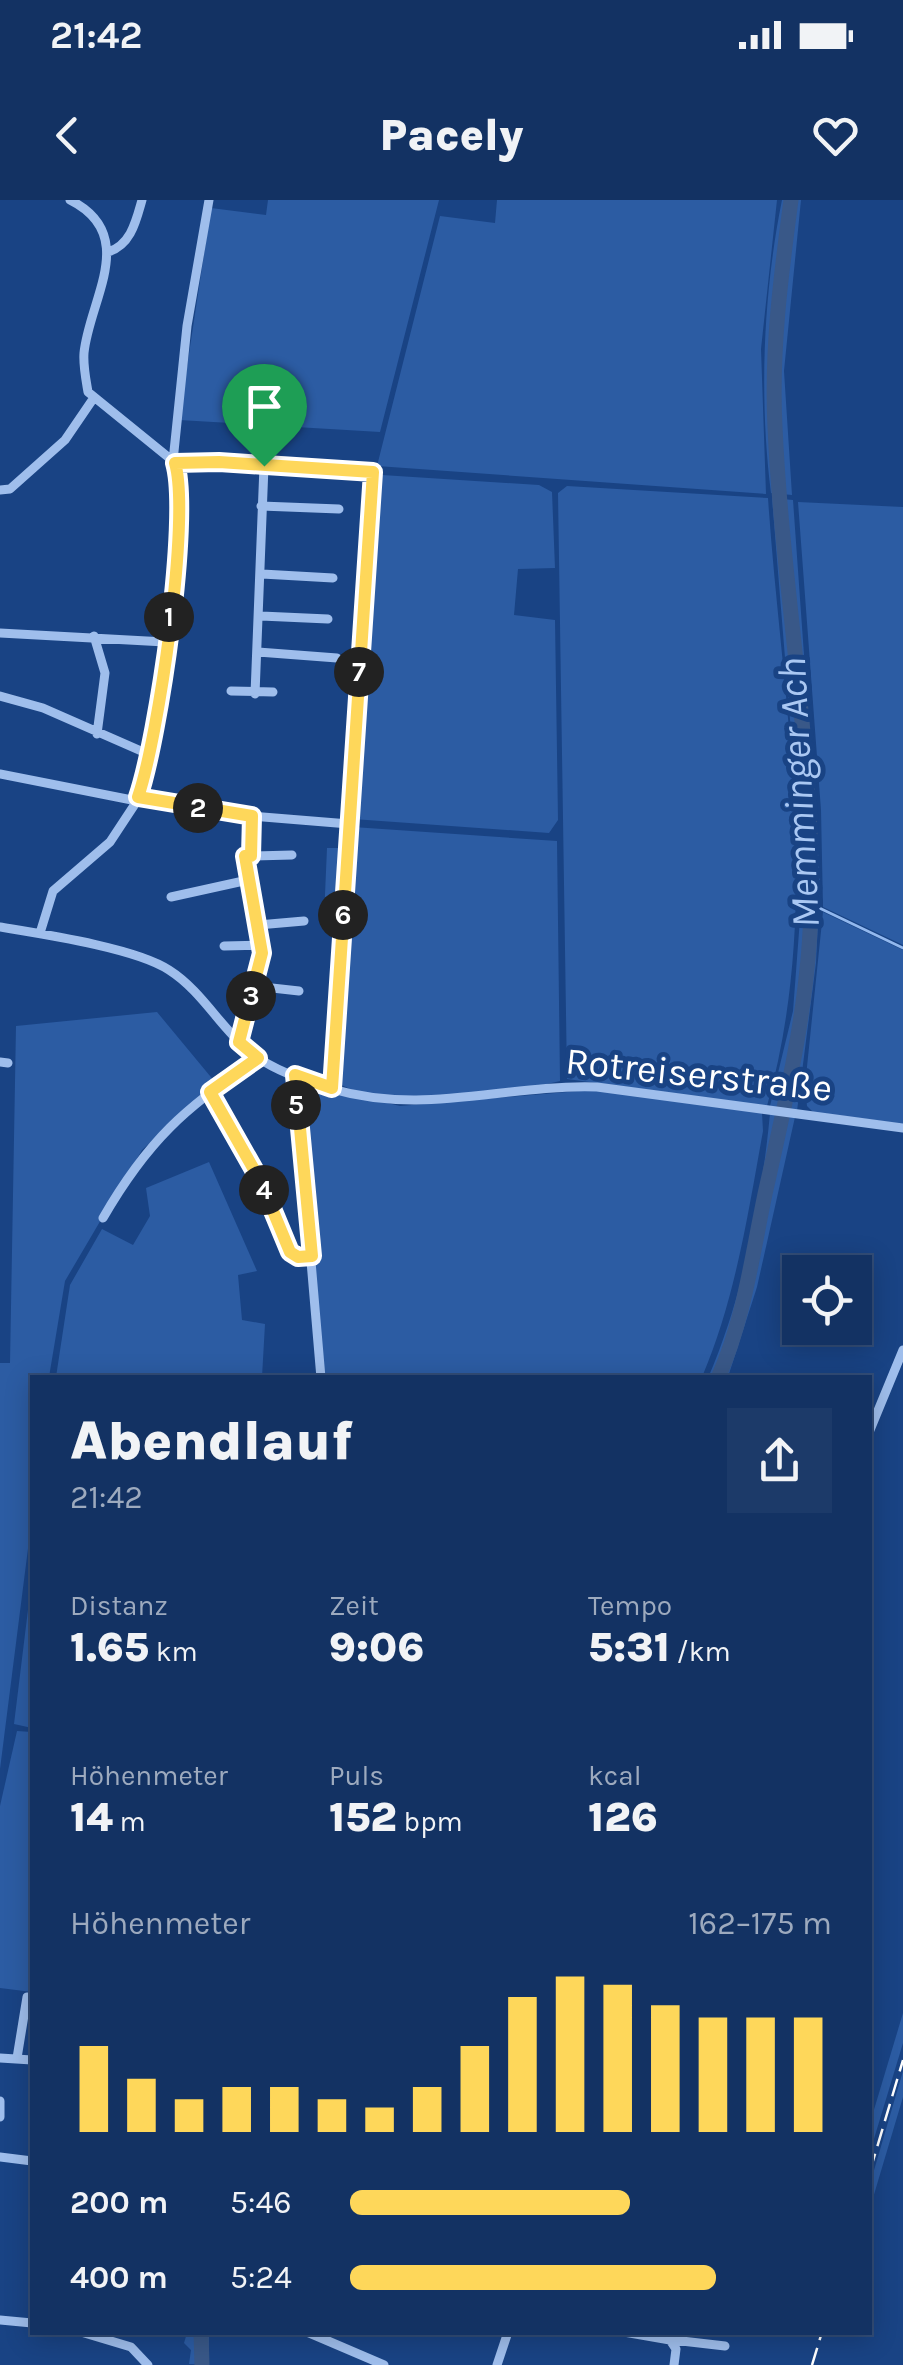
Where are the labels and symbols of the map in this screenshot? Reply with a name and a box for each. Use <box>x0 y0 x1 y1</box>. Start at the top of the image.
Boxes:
pin <box>222 364 307 467</box>
pin: 1 <box>144 592 194 642</box>
pin: 7 <box>334 647 384 697</box>
water label: Memminger Ach <box>768 656 829 929</box>
pin: 2 <box>173 783 223 833</box>
pin: 6 <box>318 890 368 940</box>
pin: 3 <box>226 971 276 1021</box>
street label: Rotreiserstraße <box>563 1038 835 1111</box>
pin: 5 <box>271 1080 321 1130</box>
pin: 4 <box>239 1165 289 1215</box>

